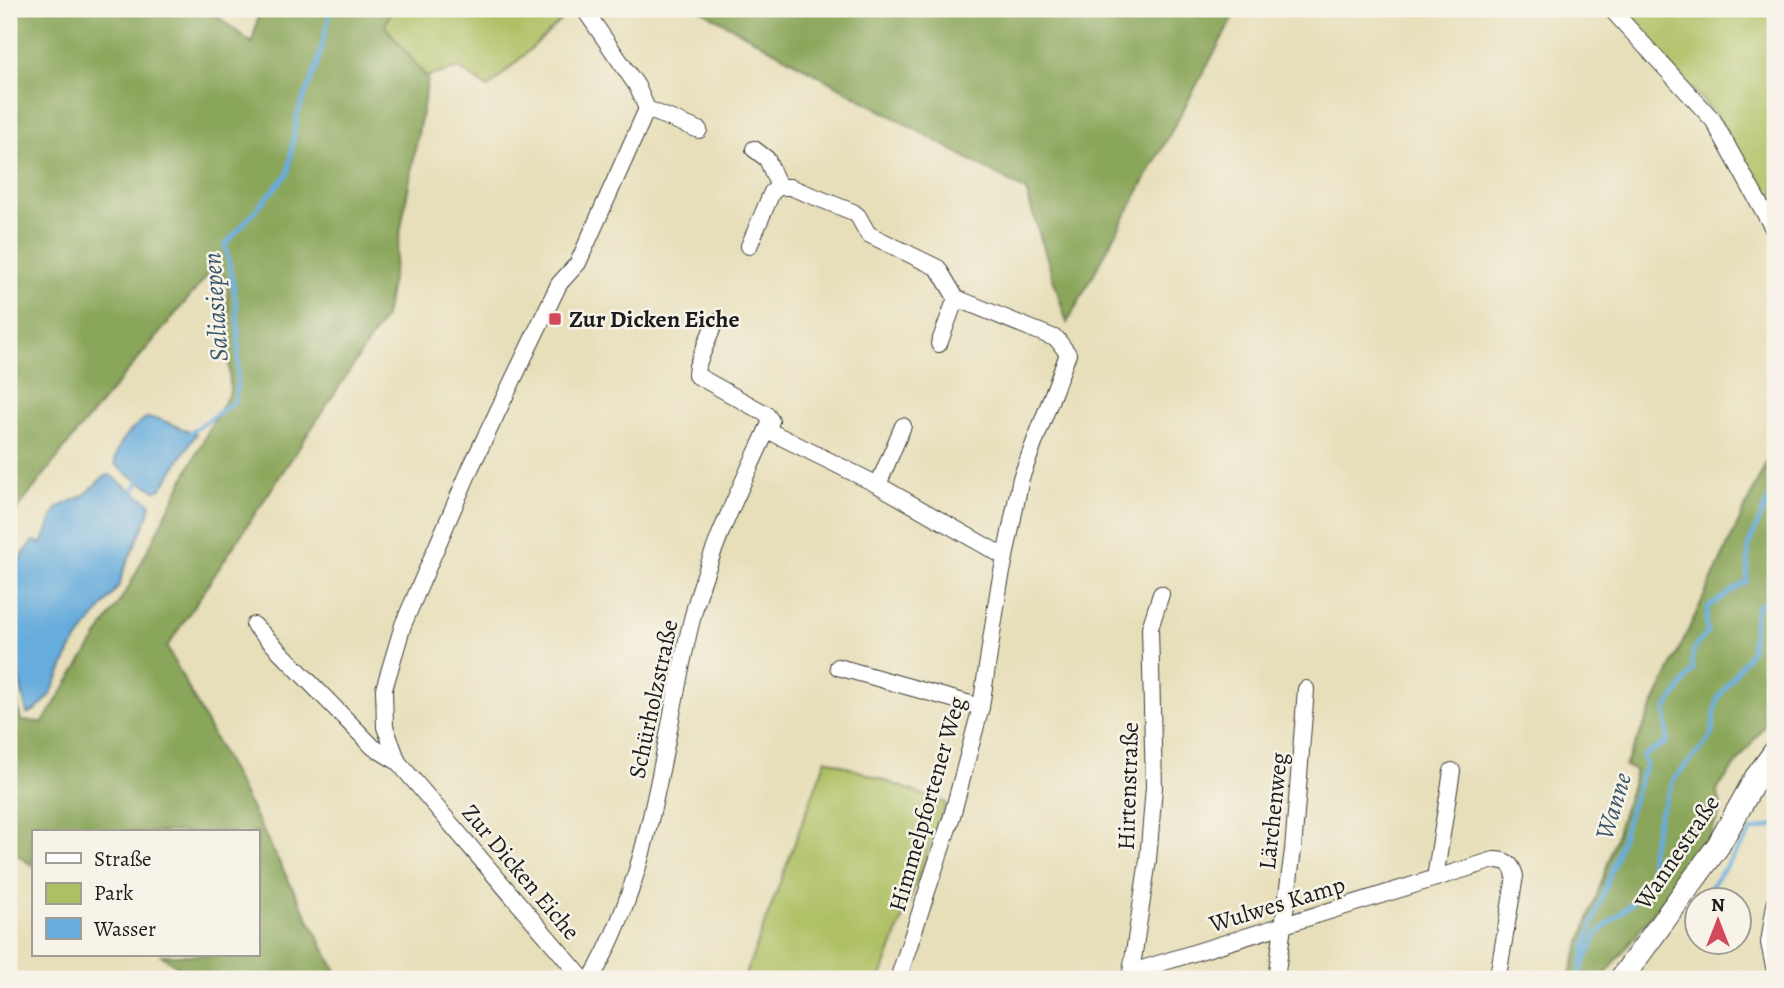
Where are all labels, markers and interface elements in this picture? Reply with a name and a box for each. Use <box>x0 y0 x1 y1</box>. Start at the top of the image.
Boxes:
water label: Saliasiepen <box>194 251 237 363</box>
place label: Zur Dicken Eiche <box>569 303 740 335</box>
marker: Zur Dicken Eiche <box>547 311 563 327</box>
street label: Schürholzstraße <box>621 617 685 781</box>
street label: Himmelpfortener Weg <box>881 693 973 915</box>
street label: Hirtenstraße <box>1110 721 1146 851</box>
street label: Lärchenweg <box>1251 751 1295 871</box>
water label: Wanne <box>1587 768 1640 844</box>
street label: Wannestraße <box>1626 789 1727 916</box>
street label: Zur Dicken Eiche <box>455 797 587 947</box>
legend <box>32 830 259 956</box>
text: Straße <box>94 845 152 873</box>
street label: Wulwes Kamp <box>1204 868 1349 940</box>
text: Park <box>94 879 134 907</box>
north arrow <box>1682 886 1752 956</box>
text: N <box>1711 892 1725 918</box>
text: Wasser <box>93 915 156 943</box>

